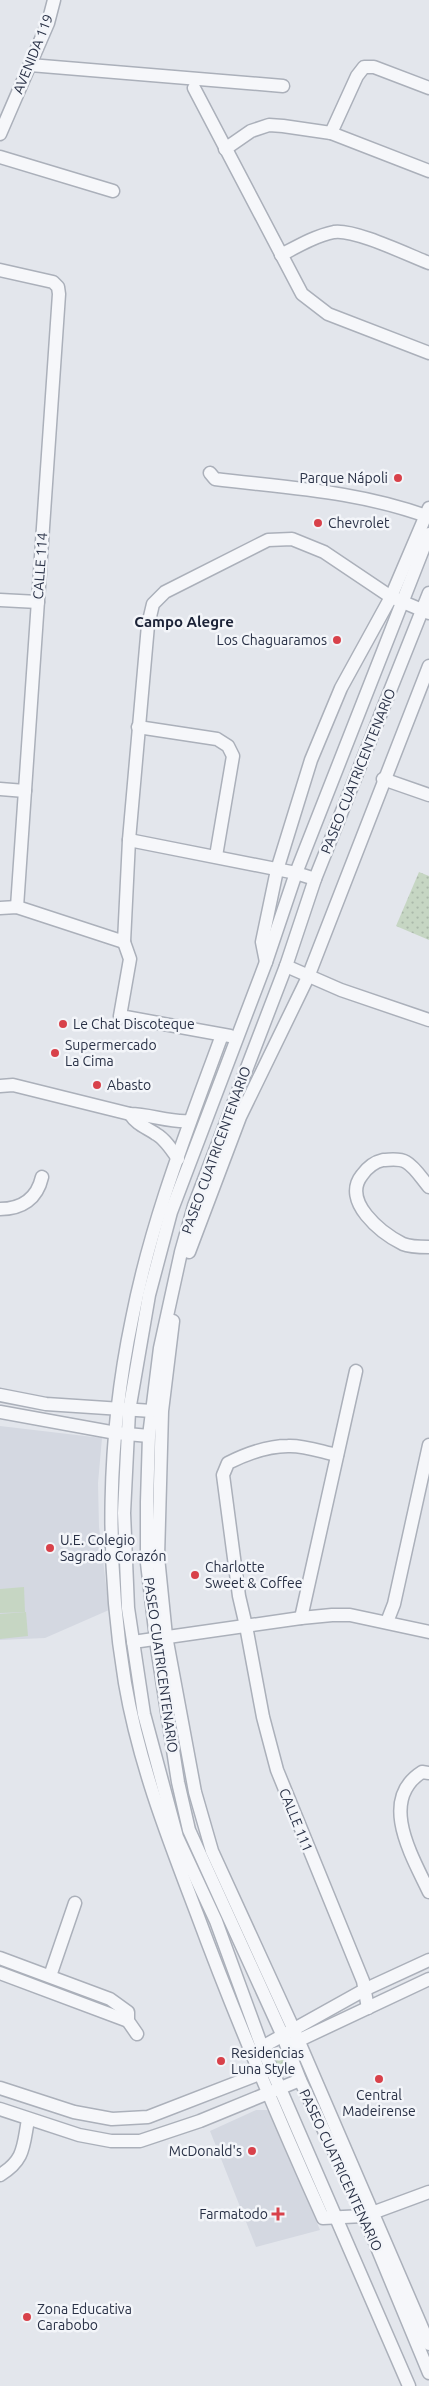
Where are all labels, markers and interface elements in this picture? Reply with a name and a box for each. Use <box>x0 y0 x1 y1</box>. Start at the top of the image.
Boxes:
street label: AVENIDA 119 <box>10 12 56 96</box>
place label: Parque Nápoli <box>300 470 388 486</box>
marker: Parque Nápoli <box>392 472 404 484</box>
place label: Chevrolet <box>328 515 390 531</box>
marker: Chevrolet <box>312 517 324 529</box>
street label: CALLE 114 <box>30 532 50 600</box>
district label: Campo Alegre <box>134 613 234 630</box>
place label: Los Chaguaramos <box>217 632 327 648</box>
marker: Los Chaguaramos <box>331 634 343 646</box>
street label: PASEO CUATRICENTENARIO <box>317 686 399 856</box>
place label: Le Chat Discoteque <box>73 1016 195 1032</box>
marker: Le Chat Discoteque <box>57 1018 69 1030</box>
place label: Supermercado La Cima <box>65 1037 157 1069</box>
marker: Supermercado La Cima <box>49 1047 61 1059</box>
street label: PASEO CUATRICENTENARIO <box>178 1064 254 1236</box>
place label: Abasto <box>107 1077 151 1093</box>
marker: Abasto <box>91 1079 103 1091</box>
place label: U.E. Colegio Sagrado Corazón <box>60 1532 166 1564</box>
marker: U.E. Colegio Sagrado Corazón <box>44 1542 56 1554</box>
place label: Charlotte Sweet & Coffee <box>205 1559 303 1591</box>
marker: Charlotte Sweet & Coffee <box>189 1569 201 1581</box>
street label: PASEO CUATRICENTENARIO <box>141 1576 181 1754</box>
street label: CALLE 111 <box>276 1786 316 1854</box>
place label: Residencias Luna Style <box>231 2045 304 2077</box>
marker: Residencias Luna Style <box>215 2055 227 2067</box>
marker: Central Madeirense <box>373 2073 385 2085</box>
street label: PASEO CUATRICENTENARIO <box>296 2086 386 2254</box>
place label: Central Madeirense <box>342 2087 416 2119</box>
place label: McDonald's <box>169 2143 242 2159</box>
marker: McDonald's <box>246 2145 258 2157</box>
place label: Farmatodo <box>199 2206 268 2222</box>
marker: Farmatodo <box>272 2208 284 2220</box>
place label: Zona Educativa Carabobo <box>37 2301 132 2333</box>
marker: Zona Educativa Carabobo <box>21 2311 33 2323</box>

